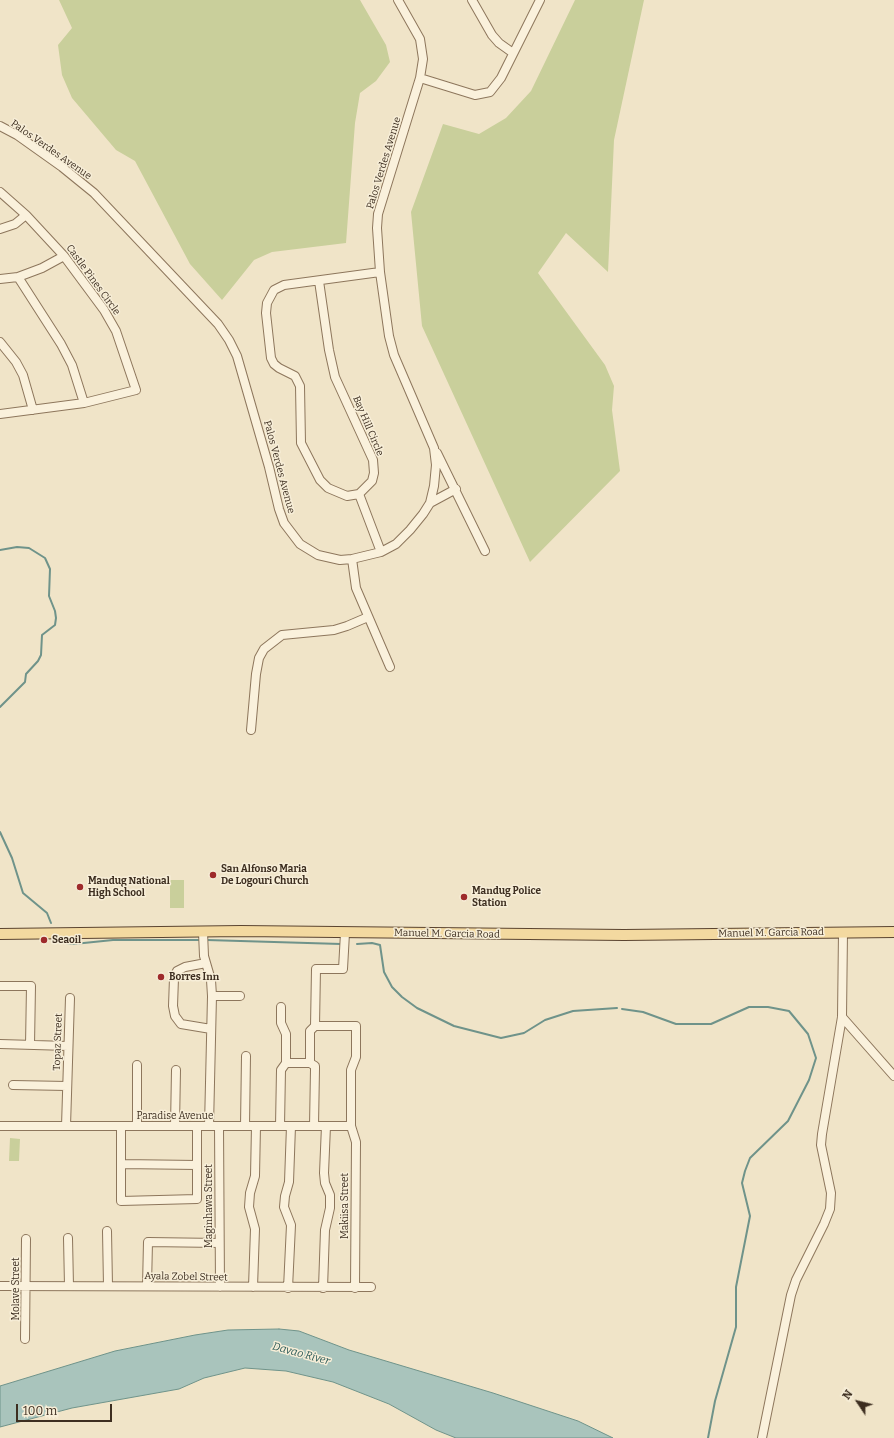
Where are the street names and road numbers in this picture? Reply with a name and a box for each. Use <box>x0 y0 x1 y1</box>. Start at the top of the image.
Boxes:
street label: Palos Verdes Avenue <box>364 115 404 211</box>
street label: Palos Verdes Avenue <box>8 118 94 182</box>
street label: Castle Pines Circle <box>63 242 123 318</box>
street label: Bay Hill Circle <box>350 394 386 458</box>
street label: Palos Verdes Avenue <box>261 419 297 515</box>
street label: Manuel M. Garcia Road <box>718 926 824 940</box>
street label: Manuel M. Garcia Road <box>394 927 500 941</box>
street label: Topaz Street <box>51 1013 65 1071</box>
street label: Paradise Avenue <box>136 1110 214 1122</box>
street label: Maginhawa Street <box>203 1164 215 1248</box>
street label: Makiisa Street <box>339 1173 351 1239</box>
street label: Molave Street <box>10 1257 22 1321</box>
street label: Ayala Zobel Street <box>144 1270 228 1284</box>

